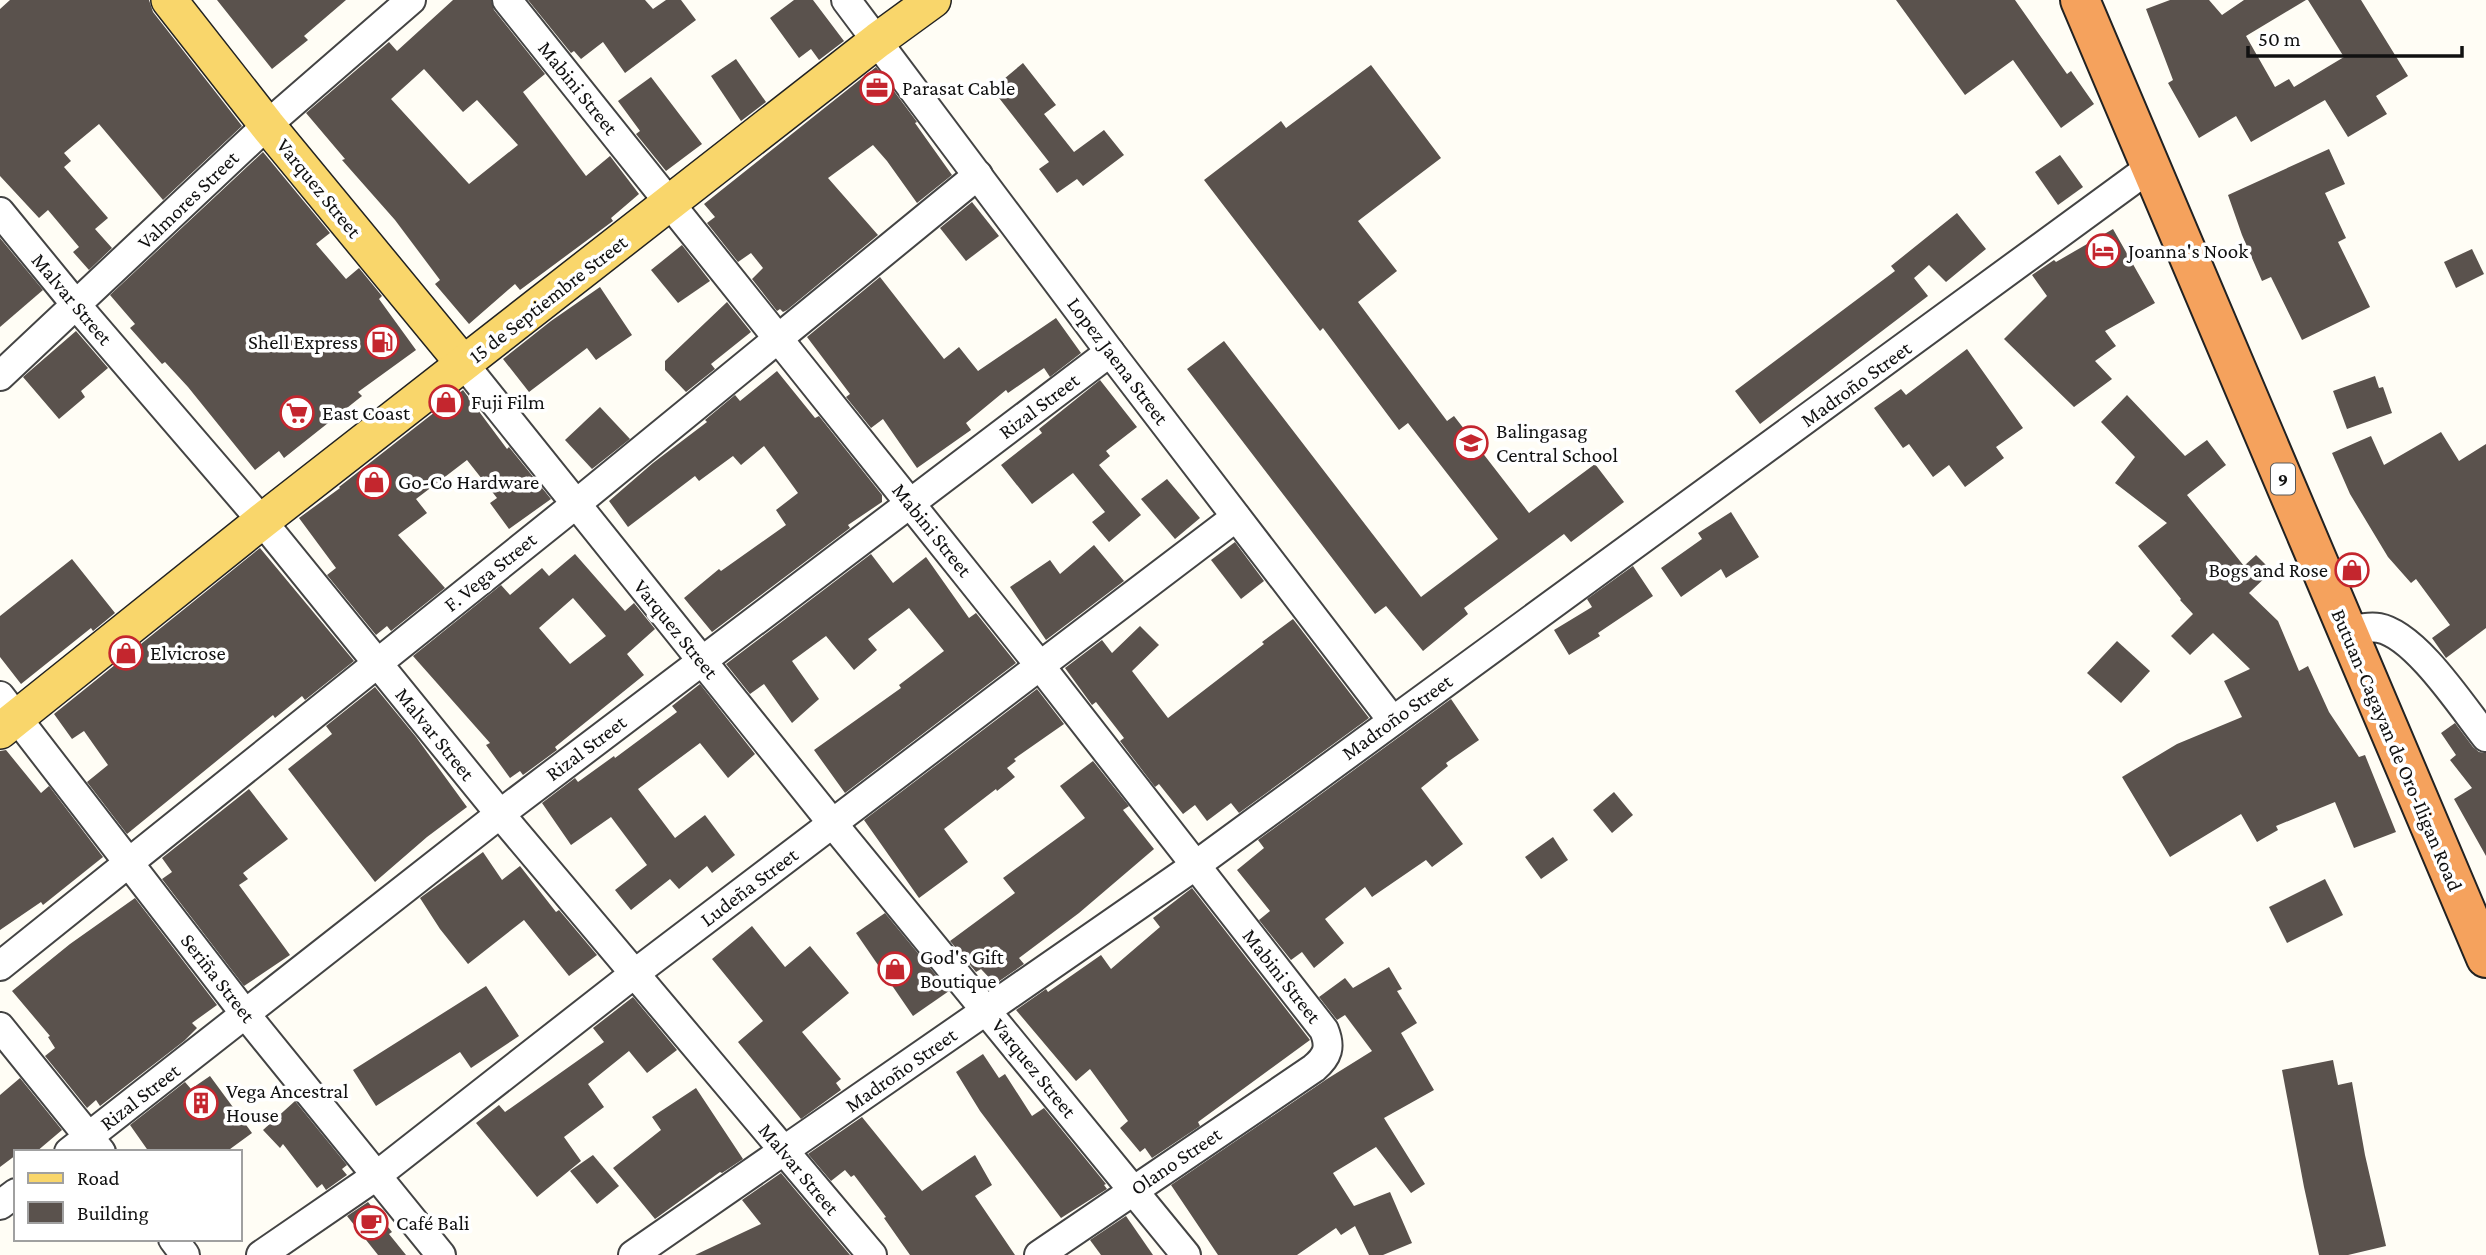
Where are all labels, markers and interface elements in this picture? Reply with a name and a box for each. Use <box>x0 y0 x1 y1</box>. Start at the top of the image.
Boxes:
scale bar <box>2248 14 2462 58</box>
text: 50 m <box>2258 27 2301 51</box>
street label: Mabini Street <box>533 36 624 140</box>
office icon: Parasat Cable <box>858 69 896 107</box>
place label: Parasat Cable <box>902 76 1015 100</box>
street label: Varquez Street <box>272 133 367 243</box>
street label: Valmores Street <box>132 145 244 254</box>
street label: 15 de Septiembre Street <box>464 229 633 368</box>
hotel icon: Joanna's Nook <box>2084 232 2122 270</box>
place label: Joanna's Nook <box>2126 239 2248 263</box>
street label: Malvar Street <box>27 248 118 351</box>
street label: Lopez Jaena Street <box>1062 293 1174 430</box>
fuel station icon: Shell Express <box>363 323 401 361</box>
place label: Shell Express <box>248 330 358 354</box>
street label: Madroño Street <box>1796 335 1917 432</box>
street label: Rizal Street <box>994 367 1085 444</box>
shop icon: Fuji Film <box>427 383 465 421</box>
place label: Fuji Film <box>471 390 545 414</box>
supermarket icon: East Coast <box>278 394 316 432</box>
place label: East Coast <box>322 401 411 425</box>
place label: Balingasag Central School <box>1496 419 1618 467</box>
school or university icon: Balingasag Central School <box>1452 424 1490 462</box>
shop icon: Go-Co Hardware <box>355 463 393 501</box>
road number: 9 <box>2271 464 2295 494</box>
place label: Go-Co Hardware <box>398 470 539 494</box>
street label: Mabini Street <box>887 478 978 582</box>
street label: F. Vega Street <box>439 527 542 617</box>
shop icon: Bogs and Rose <box>2333 551 2371 589</box>
place label: Bogs and Rose <box>2209 558 2328 582</box>
street label: Varquez Street <box>629 574 724 684</box>
street label: Butuan-Cagayan de Oro-Iligan Road <box>2327 605 2467 895</box>
shop icon: Elvicrose <box>107 634 145 672</box>
place label: Elvicrose <box>150 641 226 665</box>
street label: Madroño Street <box>1337 668 1458 765</box>
street label: Malvar Street <box>390 683 480 786</box>
street label: Rizal Street <box>541 709 632 786</box>
street label: Ludeña Street <box>696 842 803 931</box>
street label: Mabini Street <box>1238 924 1327 1029</box>
street label: Seriña Street <box>176 929 261 1028</box>
place label: God's Gift Boutique <box>920 945 1005 993</box>
shop icon: God's Gift Boutique <box>876 950 914 988</box>
street label: Varquez Street <box>987 1013 1082 1123</box>
street label: Madroño Street <box>841 1022 962 1117</box>
street label: Rizal Street <box>95 1058 185 1136</box>
place label: Vega Ancestral House <box>226 1079 349 1127</box>
building icon: Vega Ancestral House <box>182 1084 220 1122</box>
street label: Malvar Street <box>754 1118 845 1221</box>
street label: Olano Street <box>1126 1121 1227 1200</box>
legend <box>14 1150 242 1241</box>
text: Road <box>77 1166 120 1190</box>
text: Building <box>77 1201 149 1225</box>
cafe icon: Café Bali <box>352 1204 390 1242</box>
place label: Café Bali <box>396 1211 470 1235</box>

